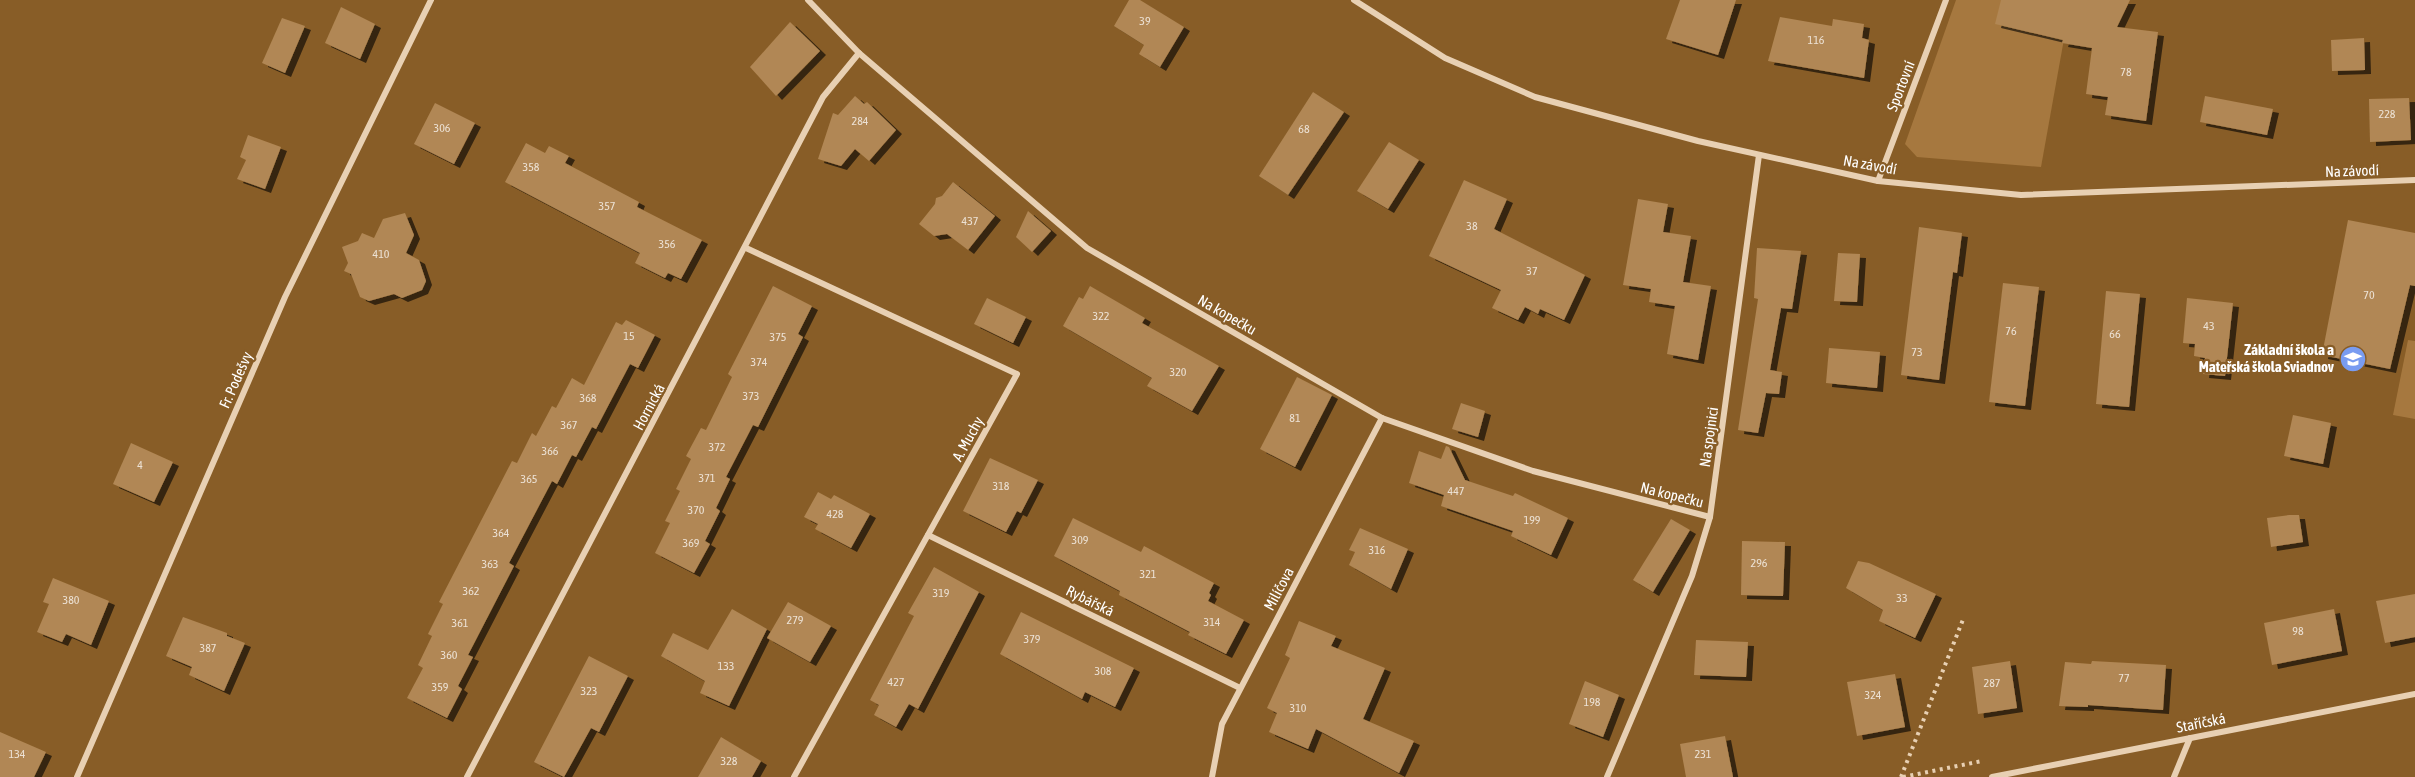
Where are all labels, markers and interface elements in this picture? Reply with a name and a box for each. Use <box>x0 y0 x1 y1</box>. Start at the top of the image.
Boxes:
house number: 39 <box>1139 14 1151 28</box>
house number: 116 <box>1808 33 1825 47</box>
street label: Sportovní <box>1883 58 1918 113</box>
house number: 78 <box>2120 65 2132 79</box>
house number: 228 <box>2379 107 2396 121</box>
house number: 284 <box>852 114 869 128</box>
house number: 306 <box>434 121 451 135</box>
house number: 68 <box>1298 122 1310 136</box>
street label: Na závodí <box>1842 151 1899 178</box>
house number: 358 <box>523 160 540 174</box>
street label: Na závodí <box>2325 161 2380 180</box>
house number: 357 <box>599 199 616 213</box>
house number: 437 <box>962 214 979 228</box>
house number: 38 <box>1466 219 1478 233</box>
house number: 356 <box>659 237 676 251</box>
house number: 410 <box>373 247 390 261</box>
house number: 37 <box>1526 264 1538 278</box>
house number: 70 <box>2363 288 2375 302</box>
street label: Na kopečku <box>1195 291 1259 338</box>
house number: 322 <box>1093 309 1109 323</box>
house number: 43 <box>2203 319 2215 333</box>
house number: 76 <box>2005 324 2017 338</box>
house number: 66 <box>2109 327 2121 341</box>
house number: 15 <box>623 329 635 343</box>
house number: 375 <box>770 330 786 344</box>
place label: Základní škola a Mateřská škola Sviadnov <box>2199 341 2335 375</box>
school or university icon: Základní škola a Mateřská škola Sviadnov <box>2338 344 2368 374</box>
house number: 73 <box>1911 345 1923 359</box>
street label: Fr. Podešvy <box>216 349 256 411</box>
house number: 374 <box>751 355 768 369</box>
house number: 320 <box>1170 365 1187 379</box>
street label: Hornická <box>629 381 668 433</box>
house number: 373 <box>743 389 759 403</box>
house number: 368 <box>580 391 597 405</box>
street label: Na spojnici <box>1696 406 1721 468</box>
house number: 81 <box>1289 411 1301 425</box>
street label: A. Muchy <box>948 413 987 464</box>
house number: 367 <box>561 418 578 432</box>
house number: 372 <box>709 440 725 454</box>
house number: 366 <box>542 444 559 458</box>
house number: 4 <box>137 458 143 472</box>
house number: 371 <box>699 471 716 485</box>
house number: 365 <box>521 472 537 486</box>
street label: Na kopečku <box>1639 478 1705 511</box>
house number: 318 <box>993 479 1010 493</box>
house number: 447 <box>1448 484 1465 498</box>
house number: 370 <box>688 503 705 517</box>
house number: 428 <box>827 507 844 521</box>
house number: 199 <box>1524 513 1541 527</box>
house number: 364 <box>493 526 510 540</box>
house number: 309 <box>1072 533 1089 547</box>
house number: 369 <box>683 536 700 550</box>
house number: 316 <box>1369 543 1386 557</box>
house number: 296 <box>1751 556 1768 570</box>
house number: 363 <box>482 557 498 571</box>
street label: Milíčova <box>1260 564 1297 613</box>
house number: 321 <box>1140 567 1157 581</box>
street label: Rybářská <box>1064 582 1117 619</box>
house number: 362 <box>463 584 479 598</box>
house number: 319 <box>933 586 950 600</box>
house number: 33 <box>1896 591 1908 605</box>
house number: 380 <box>63 593 80 607</box>
house number: 279 <box>787 613 804 627</box>
house number: 314 <box>1204 615 1221 629</box>
house number: 361 <box>452 616 469 630</box>
house number: 98 <box>2292 624 2304 638</box>
house number: 379 <box>1024 632 1041 646</box>
house number: 387 <box>200 641 217 655</box>
house number: 360 <box>441 648 458 662</box>
house number: 133 <box>718 659 734 673</box>
house number: 308 <box>1095 664 1112 678</box>
house number: 77 <box>2118 671 2130 685</box>
house number: 427 <box>888 675 905 689</box>
house number: 287 <box>1984 676 2001 690</box>
house number: 359 <box>432 680 449 694</box>
house number: 323 <box>581 684 597 698</box>
house number: 324 <box>1865 688 1882 702</box>
house number: 198 <box>1584 695 1601 709</box>
house number: 310 <box>1290 701 1307 715</box>
street label: Staříčská <box>2175 709 2227 736</box>
house number: 134 <box>9 747 26 761</box>
house number: 231 <box>1695 747 1712 761</box>
house number: 328 <box>721 754 738 768</box>

